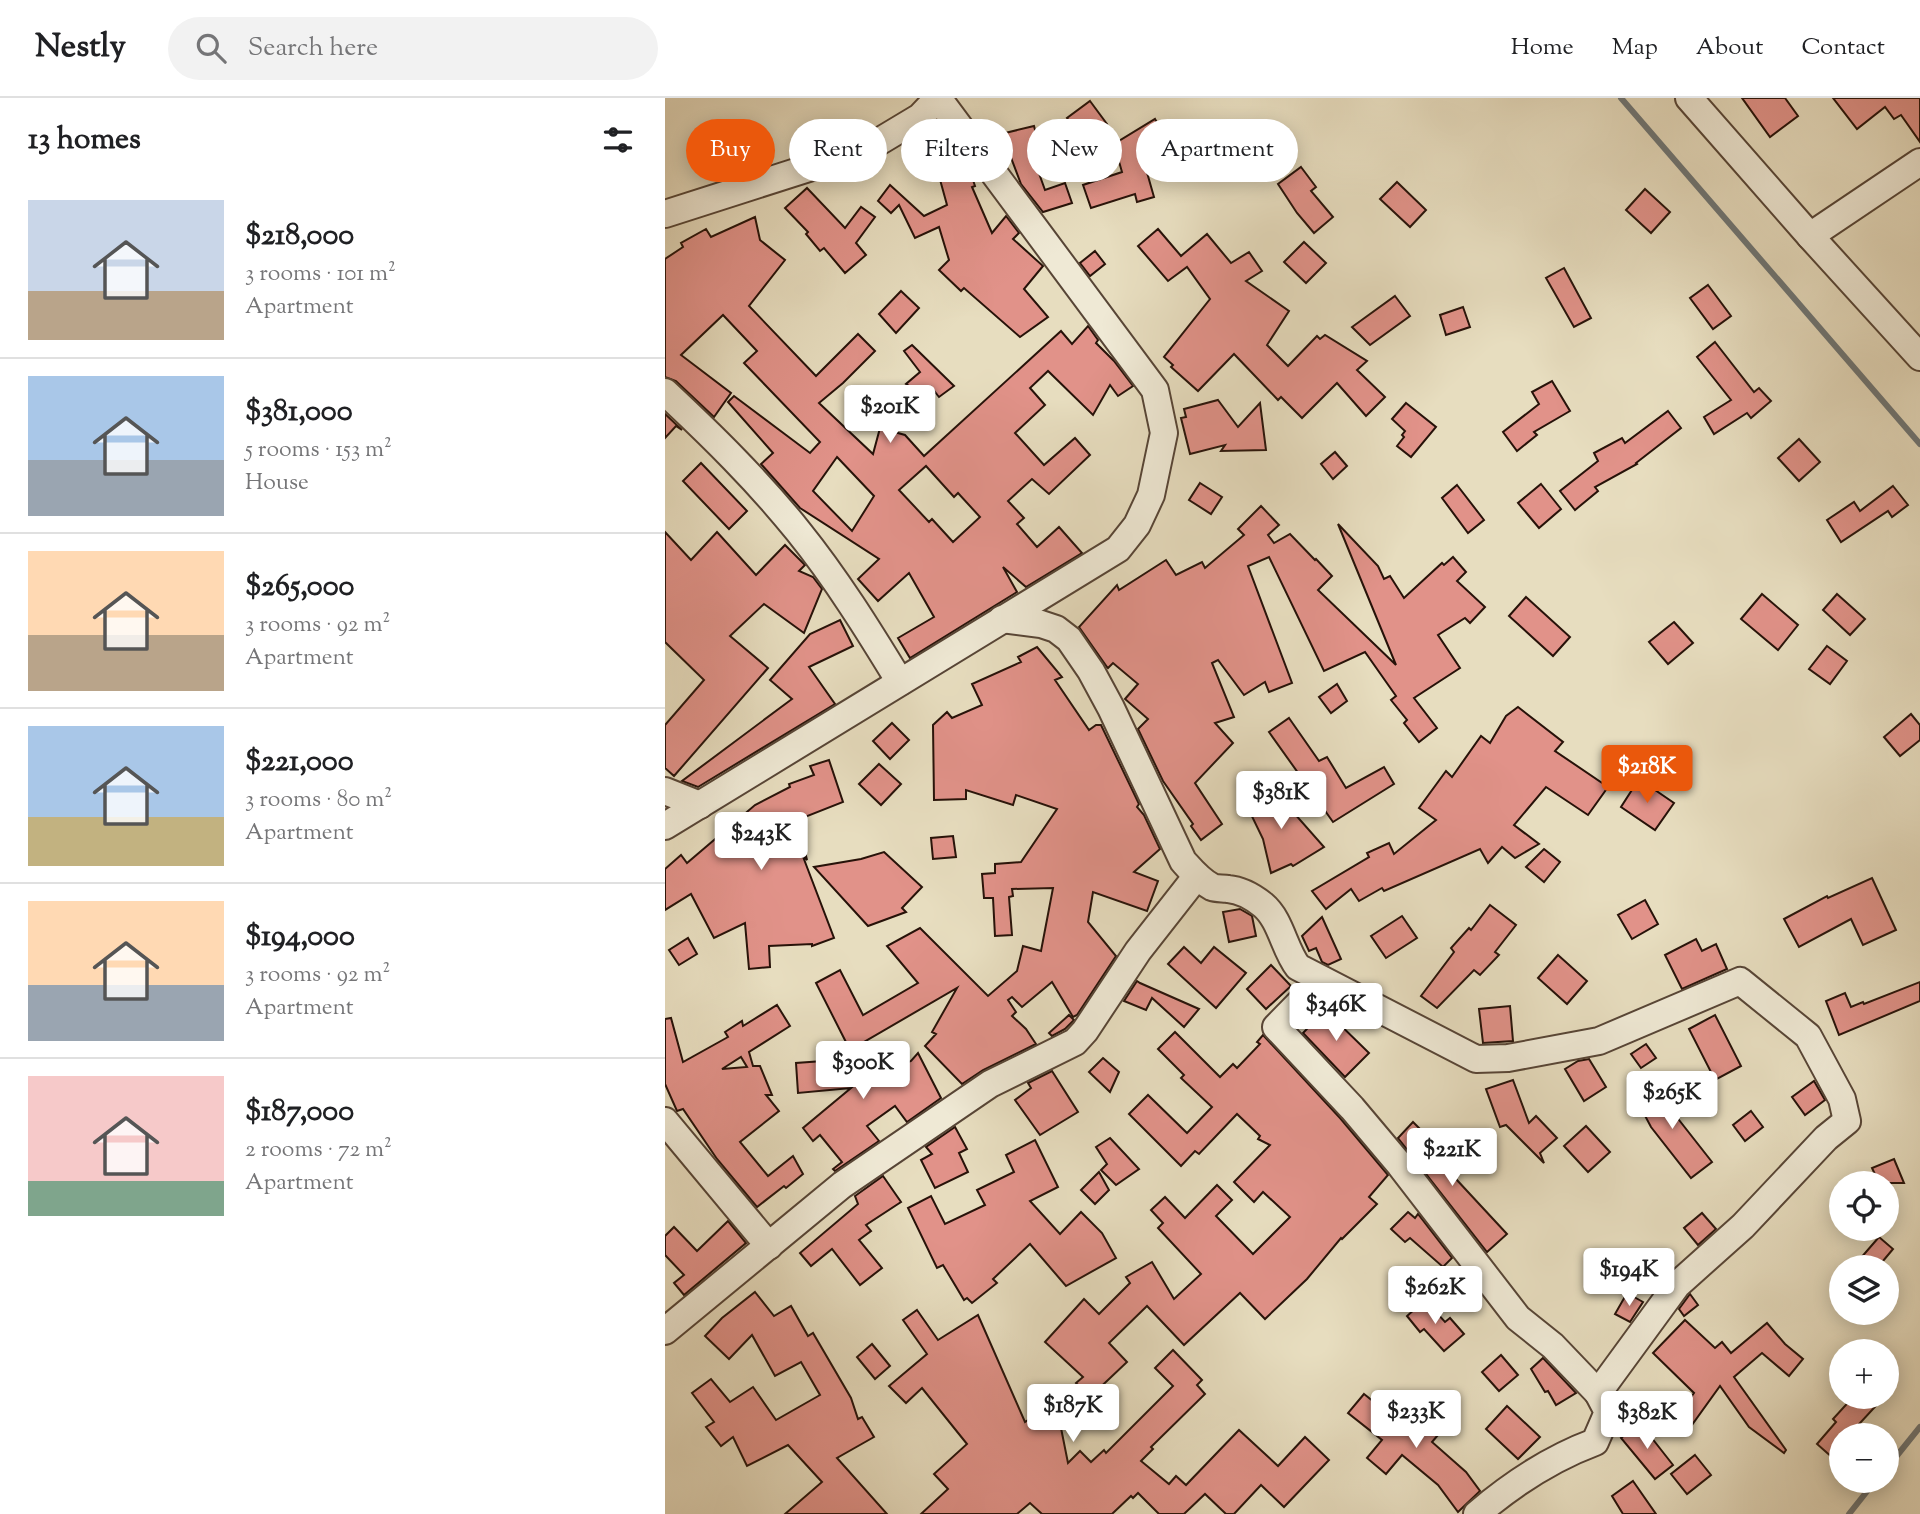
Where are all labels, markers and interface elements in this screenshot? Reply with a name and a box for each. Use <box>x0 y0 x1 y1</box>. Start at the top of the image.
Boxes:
search box <box>168 17 658 80</box>
text: Nestly <box>35 24 126 72</box>
icon: search <box>192 29 230 67</box>
text: Search here <box>248 30 378 67</box>
text: Home <box>1511 31 1574 65</box>
text: Map <box>1612 31 1658 65</box>
text: About <box>1696 31 1763 65</box>
text: Contact <box>1801 31 1885 65</box>
text: 13 homes <box>28 119 141 162</box>
chip: Buy <box>686 119 775 182</box>
chip: Rent <box>789 119 887 182</box>
chip: Filters <box>901 119 1013 182</box>
chip: New <box>1027 119 1122 182</box>
chip: Apartment <box>1136 119 1298 182</box>
icon: filters <box>599 121 637 159</box>
text: $218,000 <box>245 215 354 258</box>
icon: home <box>84 228 168 312</box>
text: 3 rooms · 101 m² <box>245 258 396 291</box>
text: Apartment <box>245 291 354 324</box>
pin: $201K <box>841 386 939 445</box>
text: $381,000 <box>245 391 353 434</box>
text: $201K <box>860 391 920 424</box>
icon: home <box>84 404 168 488</box>
text: 5 rooms · 153 m² <box>245 434 392 467</box>
text: House <box>245 467 309 500</box>
text: $265,000 <box>245 566 354 609</box>
icon: home <box>84 579 168 663</box>
text: 3 rooms · 92 m² <box>245 609 390 642</box>
text: Apartment <box>245 642 354 675</box>
text: $221,000 <box>245 741 354 784</box>
pin: $218K <box>1598 746 1696 805</box>
text: $218K <box>1618 751 1677 784</box>
icon: home <box>84 754 168 838</box>
pin: $381K <box>1232 772 1330 831</box>
text: $381K <box>1252 777 1310 810</box>
text: 3 rooms · 80 m² <box>245 784 392 817</box>
pin: $243K <box>712 812 810 872</box>
text: Apartment <box>245 817 354 850</box>
text: $243K <box>731 818 791 851</box>
text: $194,000 <box>245 916 355 959</box>
icon: home <box>84 929 168 1013</box>
text: 3 rooms · 92 m² <box>245 959 390 992</box>
pin: $346K <box>1287 984 1385 1043</box>
text: $346K <box>1305 989 1367 1022</box>
text: Apartment <box>245 992 354 1025</box>
pin: $300K <box>814 1042 912 1101</box>
text: $300K <box>832 1047 894 1080</box>
pin: $265K <box>1623 1072 1721 1131</box>
text: $265K <box>1643 1077 1701 1110</box>
text: $187,000 <box>245 1091 354 1134</box>
icon: home <box>84 1104 168 1188</box>
pin: $221K <box>1403 1128 1501 1188</box>
text: 2 rooms · 72 m² <box>245 1134 392 1167</box>
text: $221K <box>1423 1134 1481 1167</box>
text: Apartment <box>245 1167 354 1200</box>
map controls <box>1829 1171 1899 1493</box>
button: locate <box>1829 1171 1899 1241</box>
pin: $194K <box>1580 1248 1678 1308</box>
text: $194K <box>1599 1254 1659 1287</box>
button: layers <box>1829 1255 1899 1325</box>
pin: $262K <box>1386 1266 1484 1326</box>
text: $262K <box>1404 1272 1466 1305</box>
button: + <box>1829 1339 1899 1409</box>
pin: $187K <box>1024 1384 1122 1444</box>
text: $187K <box>1043 1390 1103 1423</box>
pin: $233K <box>1367 1390 1465 1450</box>
pin: $382K <box>1598 1392 1696 1451</box>
text: $233K <box>1387 1396 1445 1429</box>
text: $382K <box>1617 1397 1677 1430</box>
button: − <box>1829 1423 1899 1493</box>

